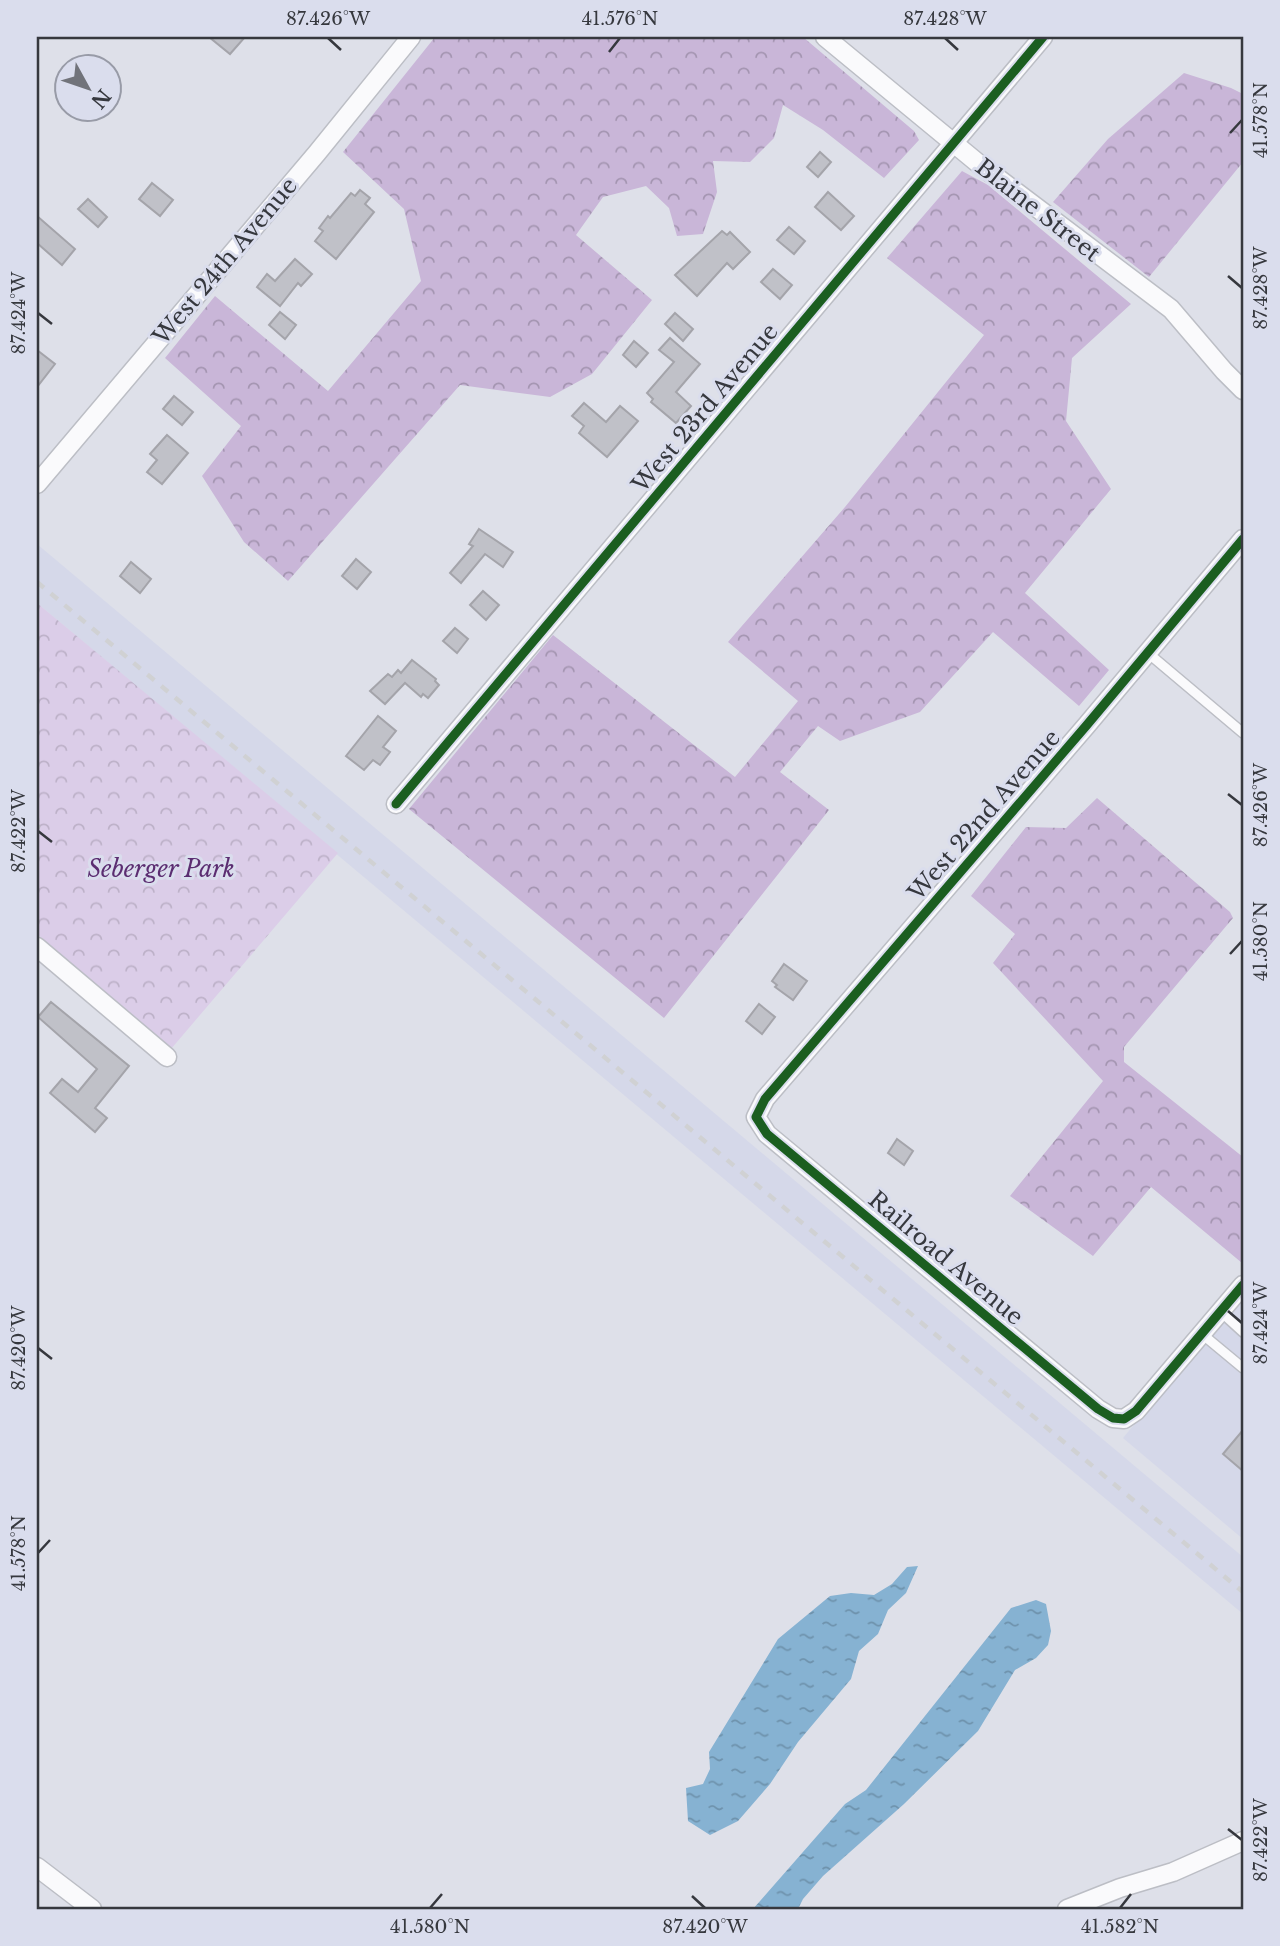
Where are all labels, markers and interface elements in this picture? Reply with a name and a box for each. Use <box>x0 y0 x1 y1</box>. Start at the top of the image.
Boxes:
text: 87.426°W <box>286 8 371 30</box>
text: 41.576°N <box>582 8 658 30</box>
text: 87.428°W <box>903 8 988 30</box>
north arrow <box>52 52 122 122</box>
text: 41.578°N <box>1250 82 1272 158</box>
text: N <box>86 84 115 113</box>
street label: Blaine Street <box>970 153 1106 268</box>
street label: West 24th Avenue <box>146 172 303 351</box>
text: 87.428°W <box>1250 245 1272 330</box>
text: 87.424°W <box>8 271 30 354</box>
street label: West 23rd Avenue <box>625 318 784 499</box>
street label: West 22nd Avenue <box>902 724 1066 907</box>
text: 87.426°W <box>1250 762 1272 847</box>
text: 87.422°W <box>8 788 30 873</box>
park label: Seberger Park <box>87 855 235 883</box>
text: 41.580°N <box>1250 901 1272 981</box>
street label: Railroad Avenue <box>863 1185 1029 1331</box>
text: 87.424°W <box>1250 1281 1272 1364</box>
text: 87.420°W <box>8 1304 30 1391</box>
text: 41.578°N <box>8 1515 30 1591</box>
text: 87.422°W <box>1250 1797 1272 1882</box>
text: 41.580°N <box>390 1916 470 1938</box>
text: 87.420°W <box>662 1916 749 1938</box>
text: 41.582°N <box>1081 1916 1159 1938</box>

